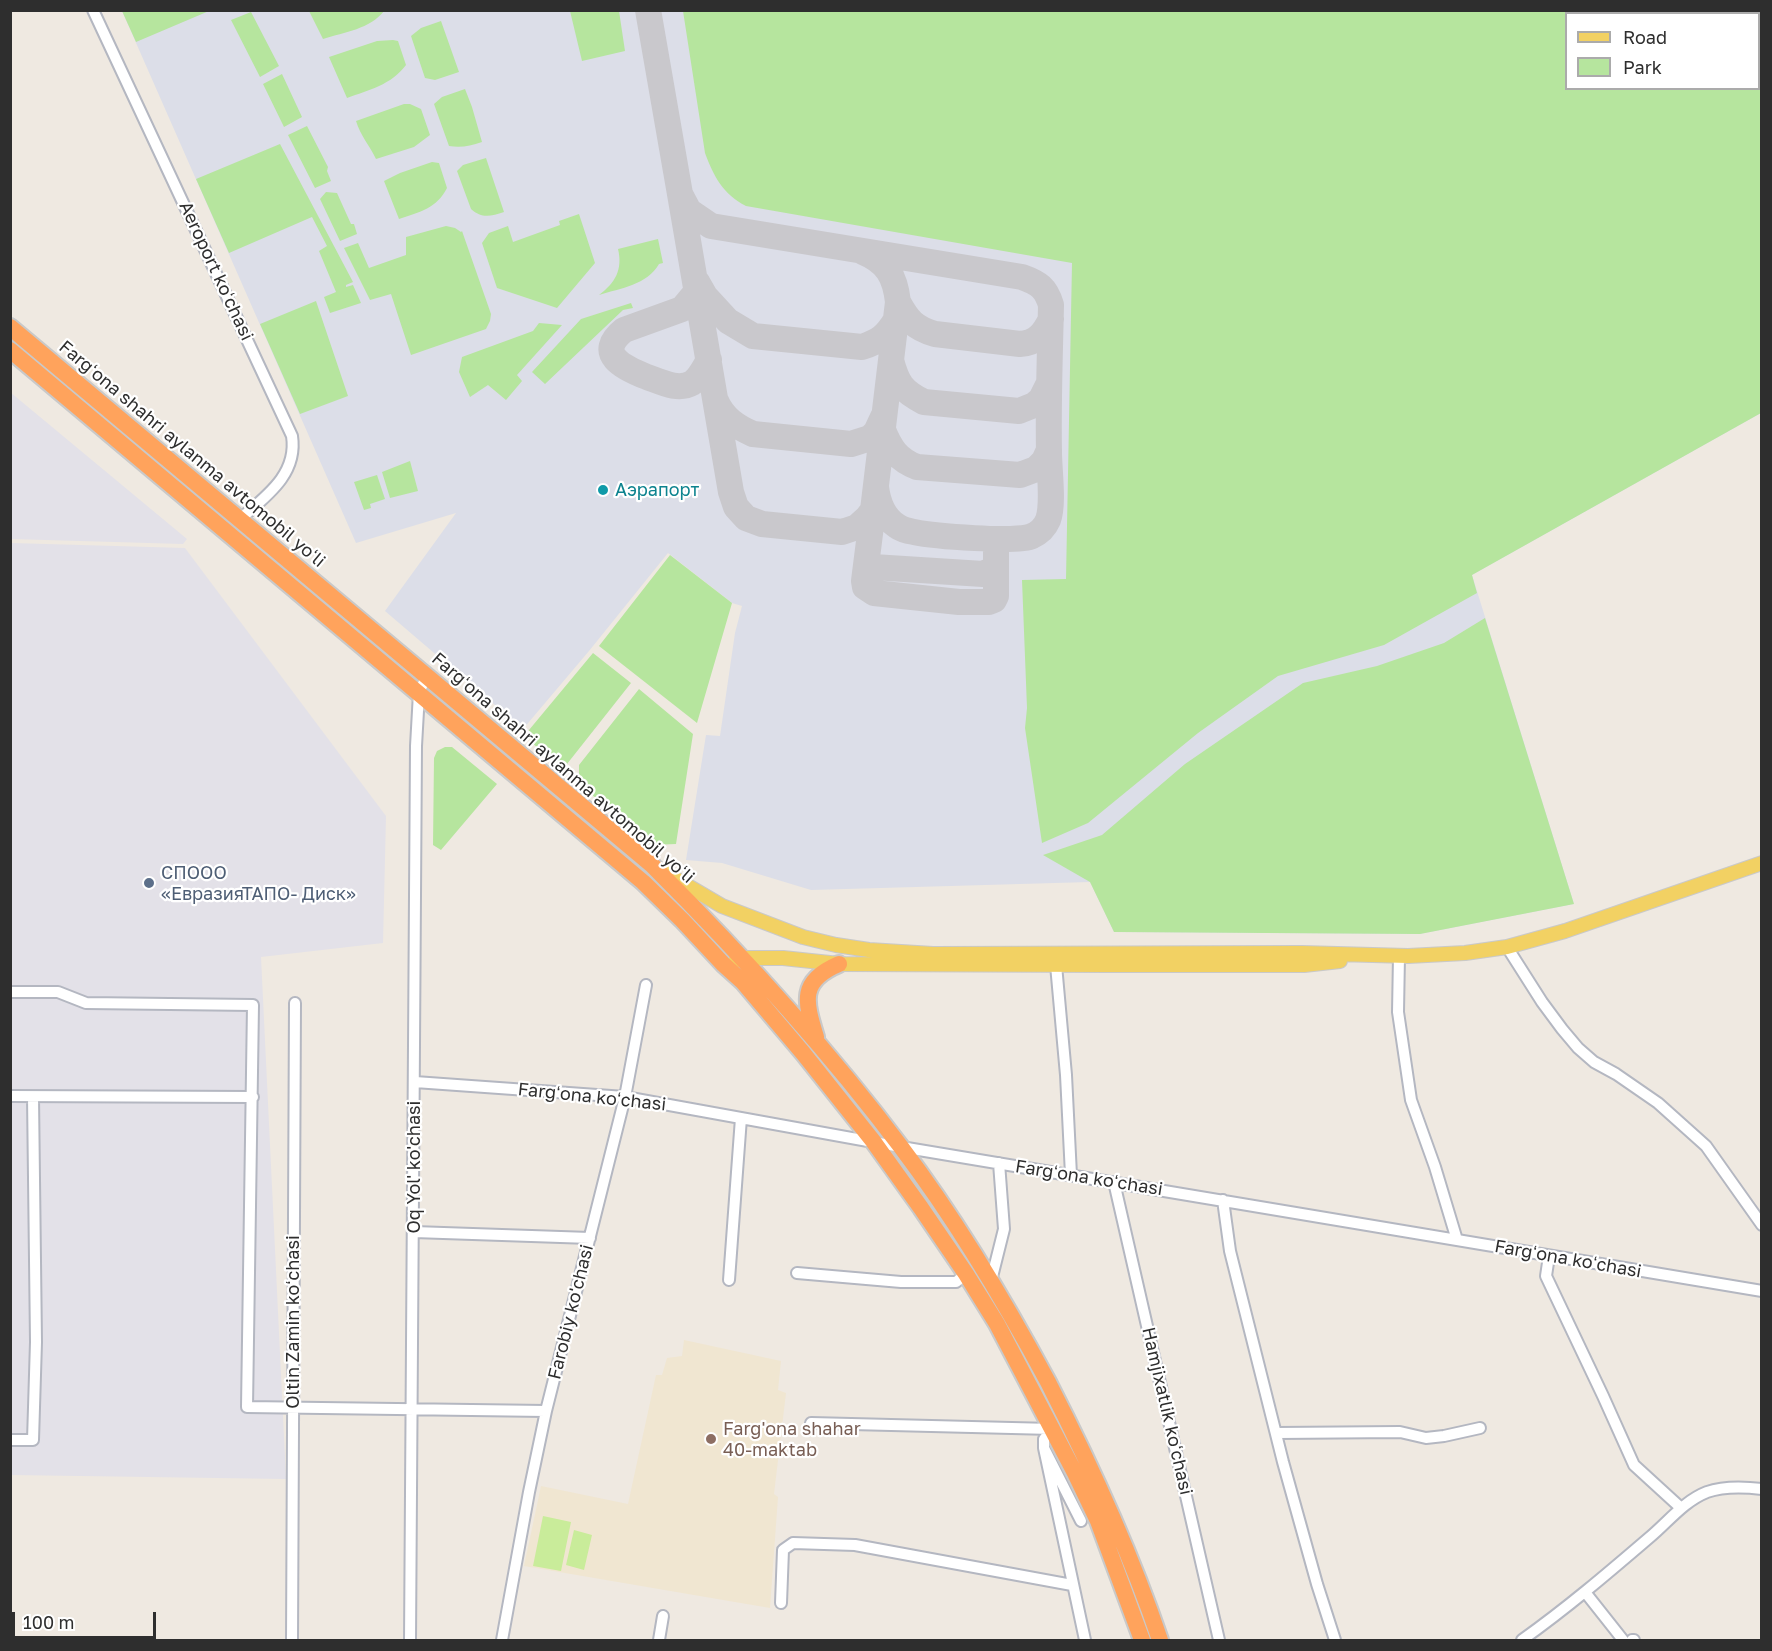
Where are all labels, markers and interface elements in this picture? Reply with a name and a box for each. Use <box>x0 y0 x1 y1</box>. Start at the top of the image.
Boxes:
legend <box>1565 12 1760 90</box>
text: Road <box>1623 26 1667 48</box>
text: Park <box>1623 56 1662 78</box>
street label: Aeroport koʻchasi <box>174 198 258 344</box>
street label: Fargʻona shahri aylanma avtomobil yoʻli <box>54 336 330 572</box>
place label: Аэрапорт <box>615 479 699 501</box>
marker: Аэрапорт <box>596 483 610 497</box>
street label: Fargʻona shahri aylanma avtomobil yoʻli <box>427 648 699 888</box>
place label: СПООО «ЕвразияТАПО- Диск» <box>161 862 356 904</box>
marker: СПООО «ЕвразияТАПО- Диск» <box>142 876 156 890</box>
street label: Fargʻona koʻchasi <box>517 1078 667 1116</box>
street label: Oq Yol' ko'chasi <box>403 1101 425 1233</box>
street label: Fargʻona koʻchasi <box>1014 1156 1164 1200</box>
street label: Oltin Zamin koʻchasi <box>282 1235 304 1409</box>
street label: Fargʻona koʻchasi <box>1493 1235 1643 1283</box>
street label: Farobiy ko'chasi <box>544 1242 598 1382</box>
street label: Hamjixatlik koʻchasi <box>1137 1325 1197 1497</box>
place label: Farg'ona shahar 40-maktab <box>723 1418 861 1460</box>
marker: Farg'ona shahar 40-maktab <box>704 1432 718 1446</box>
scale bar <box>15 1600 159 1638</box>
text: 100 m <box>23 1611 74 1633</box>

